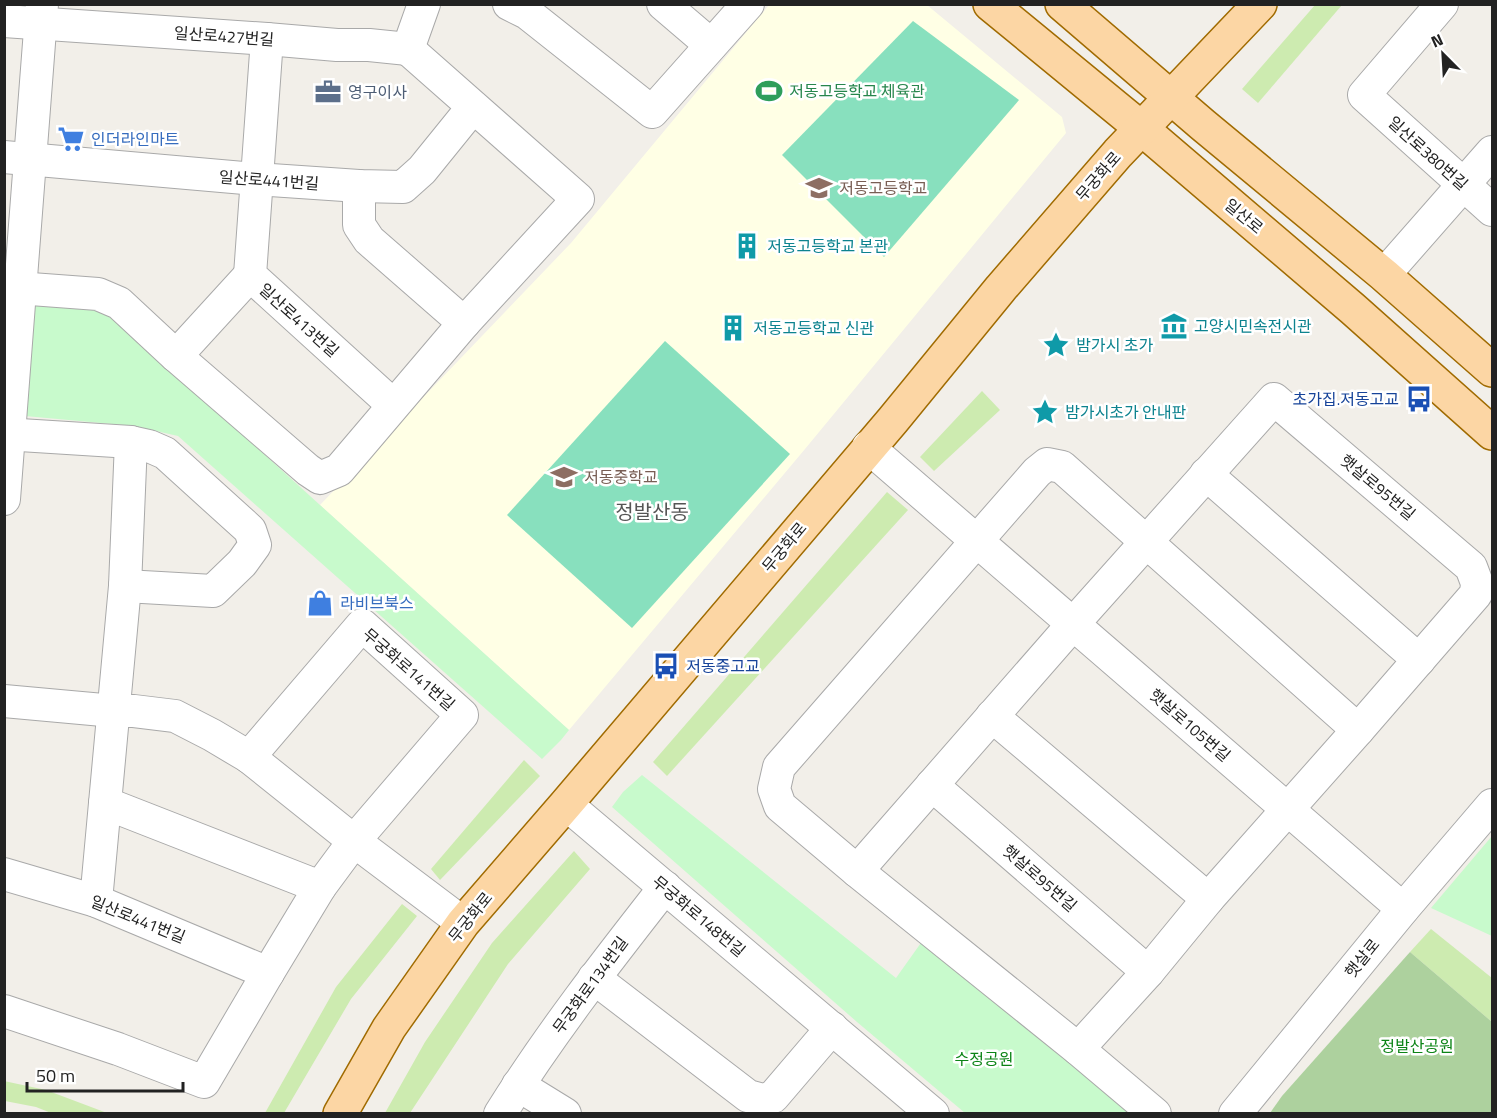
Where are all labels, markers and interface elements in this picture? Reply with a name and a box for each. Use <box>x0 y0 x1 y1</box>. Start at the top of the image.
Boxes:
street label: 일산로427번길 <box>173 21 275 51</box>
north arrow <box>1413 24 1473 84</box>
text: N <box>1427 27 1447 54</box>
sports icon: 저동고등학교 체육관 <box>754 76 784 106</box>
office icon: 영구이사 <box>313 77 343 107</box>
place label: 저동고등학교 체육관 <box>789 79 925 103</box>
place label: 영구이사 <box>348 80 407 104</box>
street label: 일산로380번길 <box>1383 110 1473 196</box>
supermarket icon: 인더라인마트 <box>56 124 86 154</box>
place label: 인더라인마트 <box>91 127 179 151</box>
street label: 무궁화로 <box>1070 146 1127 206</box>
street label: 일산로441번길 <box>218 165 320 195</box>
school or university icon: 저동고등학교 <box>804 173 834 203</box>
place label: 저동고등학교 <box>839 176 927 200</box>
street label: 일산로 <box>1219 193 1269 240</box>
building icon: 저동고등학교 본관 <box>732 231 762 261</box>
place label: 저동고등학교 본관 <box>767 234 889 258</box>
street label: 일산로413번길 <box>254 277 344 363</box>
museum icon: 고양시민속전시관 <box>1159 311 1189 341</box>
building icon: 저동고등학교 신관 <box>718 313 748 343</box>
place label: 고양시민속전시관 <box>1194 314 1312 338</box>
place label: 저동고등학교 신관 <box>753 316 875 340</box>
place icon: 밤가시 초가 <box>1041 330 1071 360</box>
place label: 밤가시 초가 <box>1076 333 1153 357</box>
bus stop icon: 초가집.저동고교 <box>1404 384 1434 414</box>
place label: 초가집.저동고교 <box>1293 387 1399 411</box>
place icon: 밤가시초가 안내판 <box>1030 397 1060 427</box>
place label: 밤가시초가 안내판 <box>1065 400 1187 424</box>
street label: 햇살로95번길 <box>1335 448 1421 526</box>
school or university icon: 저동중학교 <box>549 462 579 492</box>
place label: 저동중학교 <box>584 465 658 489</box>
district label: 정발산동 <box>615 496 689 527</box>
street label: 무궁화로 <box>756 517 812 577</box>
shop icon: 라비브북스 <box>305 588 335 618</box>
place label: 라비브북스 <box>340 591 414 615</box>
street label: 무궁화로141번길 <box>358 622 460 716</box>
bus stop icon: 저동중고교 <box>651 651 681 681</box>
place label: 저동중고교 <box>686 654 760 678</box>
street label: 햇살로105번길 <box>1144 683 1236 767</box>
street label: 햇살로95번길 <box>998 839 1082 917</box>
street label: 무궁화로148번길 <box>647 870 751 962</box>
street label: 무궁화로 <box>442 886 498 947</box>
street label: 일산로441번길 <box>87 889 189 949</box>
street label: 무궁화로134번길 <box>546 931 634 1039</box>
street label: 햇살로 <box>1339 933 1385 983</box>
park label: 정발산공원 <box>1380 1034 1454 1058</box>
park label: 수정공원 <box>955 1047 1013 1071</box>
scale bar <box>27 1055 183 1093</box>
text: 50 m <box>36 1062 75 1089</box>

